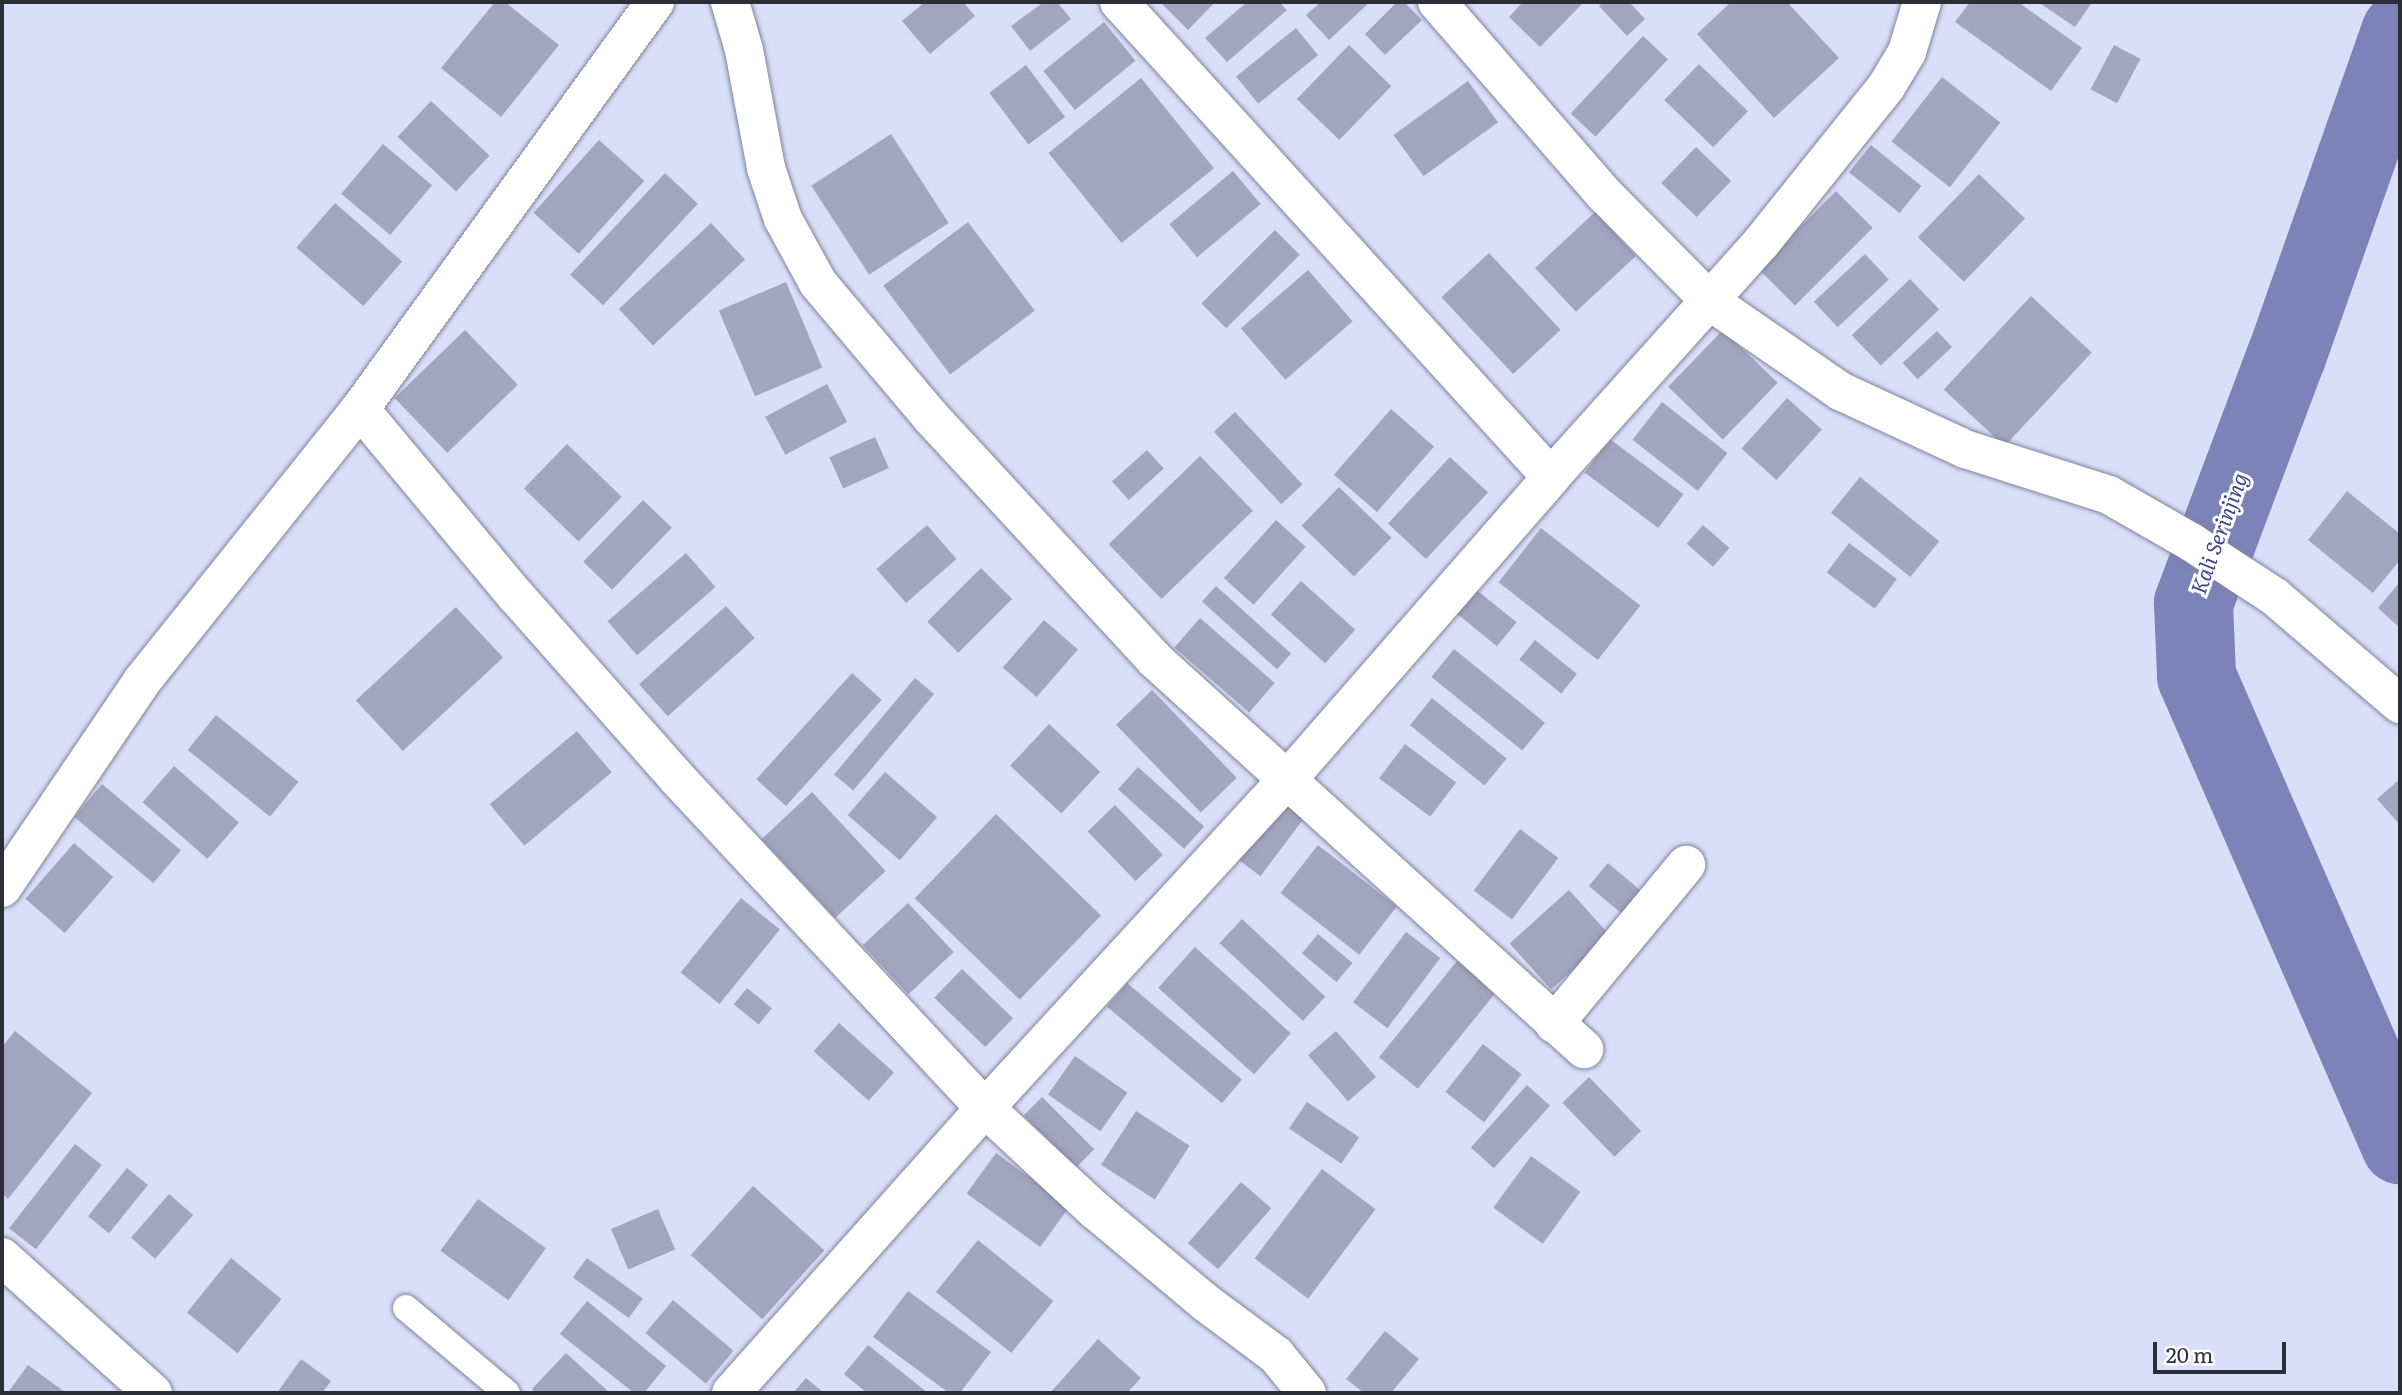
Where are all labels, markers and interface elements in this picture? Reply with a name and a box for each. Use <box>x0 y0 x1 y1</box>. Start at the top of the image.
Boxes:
water label: Kali Serinjing <box>2184 469 2252 597</box>
scale bar <box>2157 1328 2290 1372</box>
text: 20 m <box>2166 1338 2213 1369</box>

